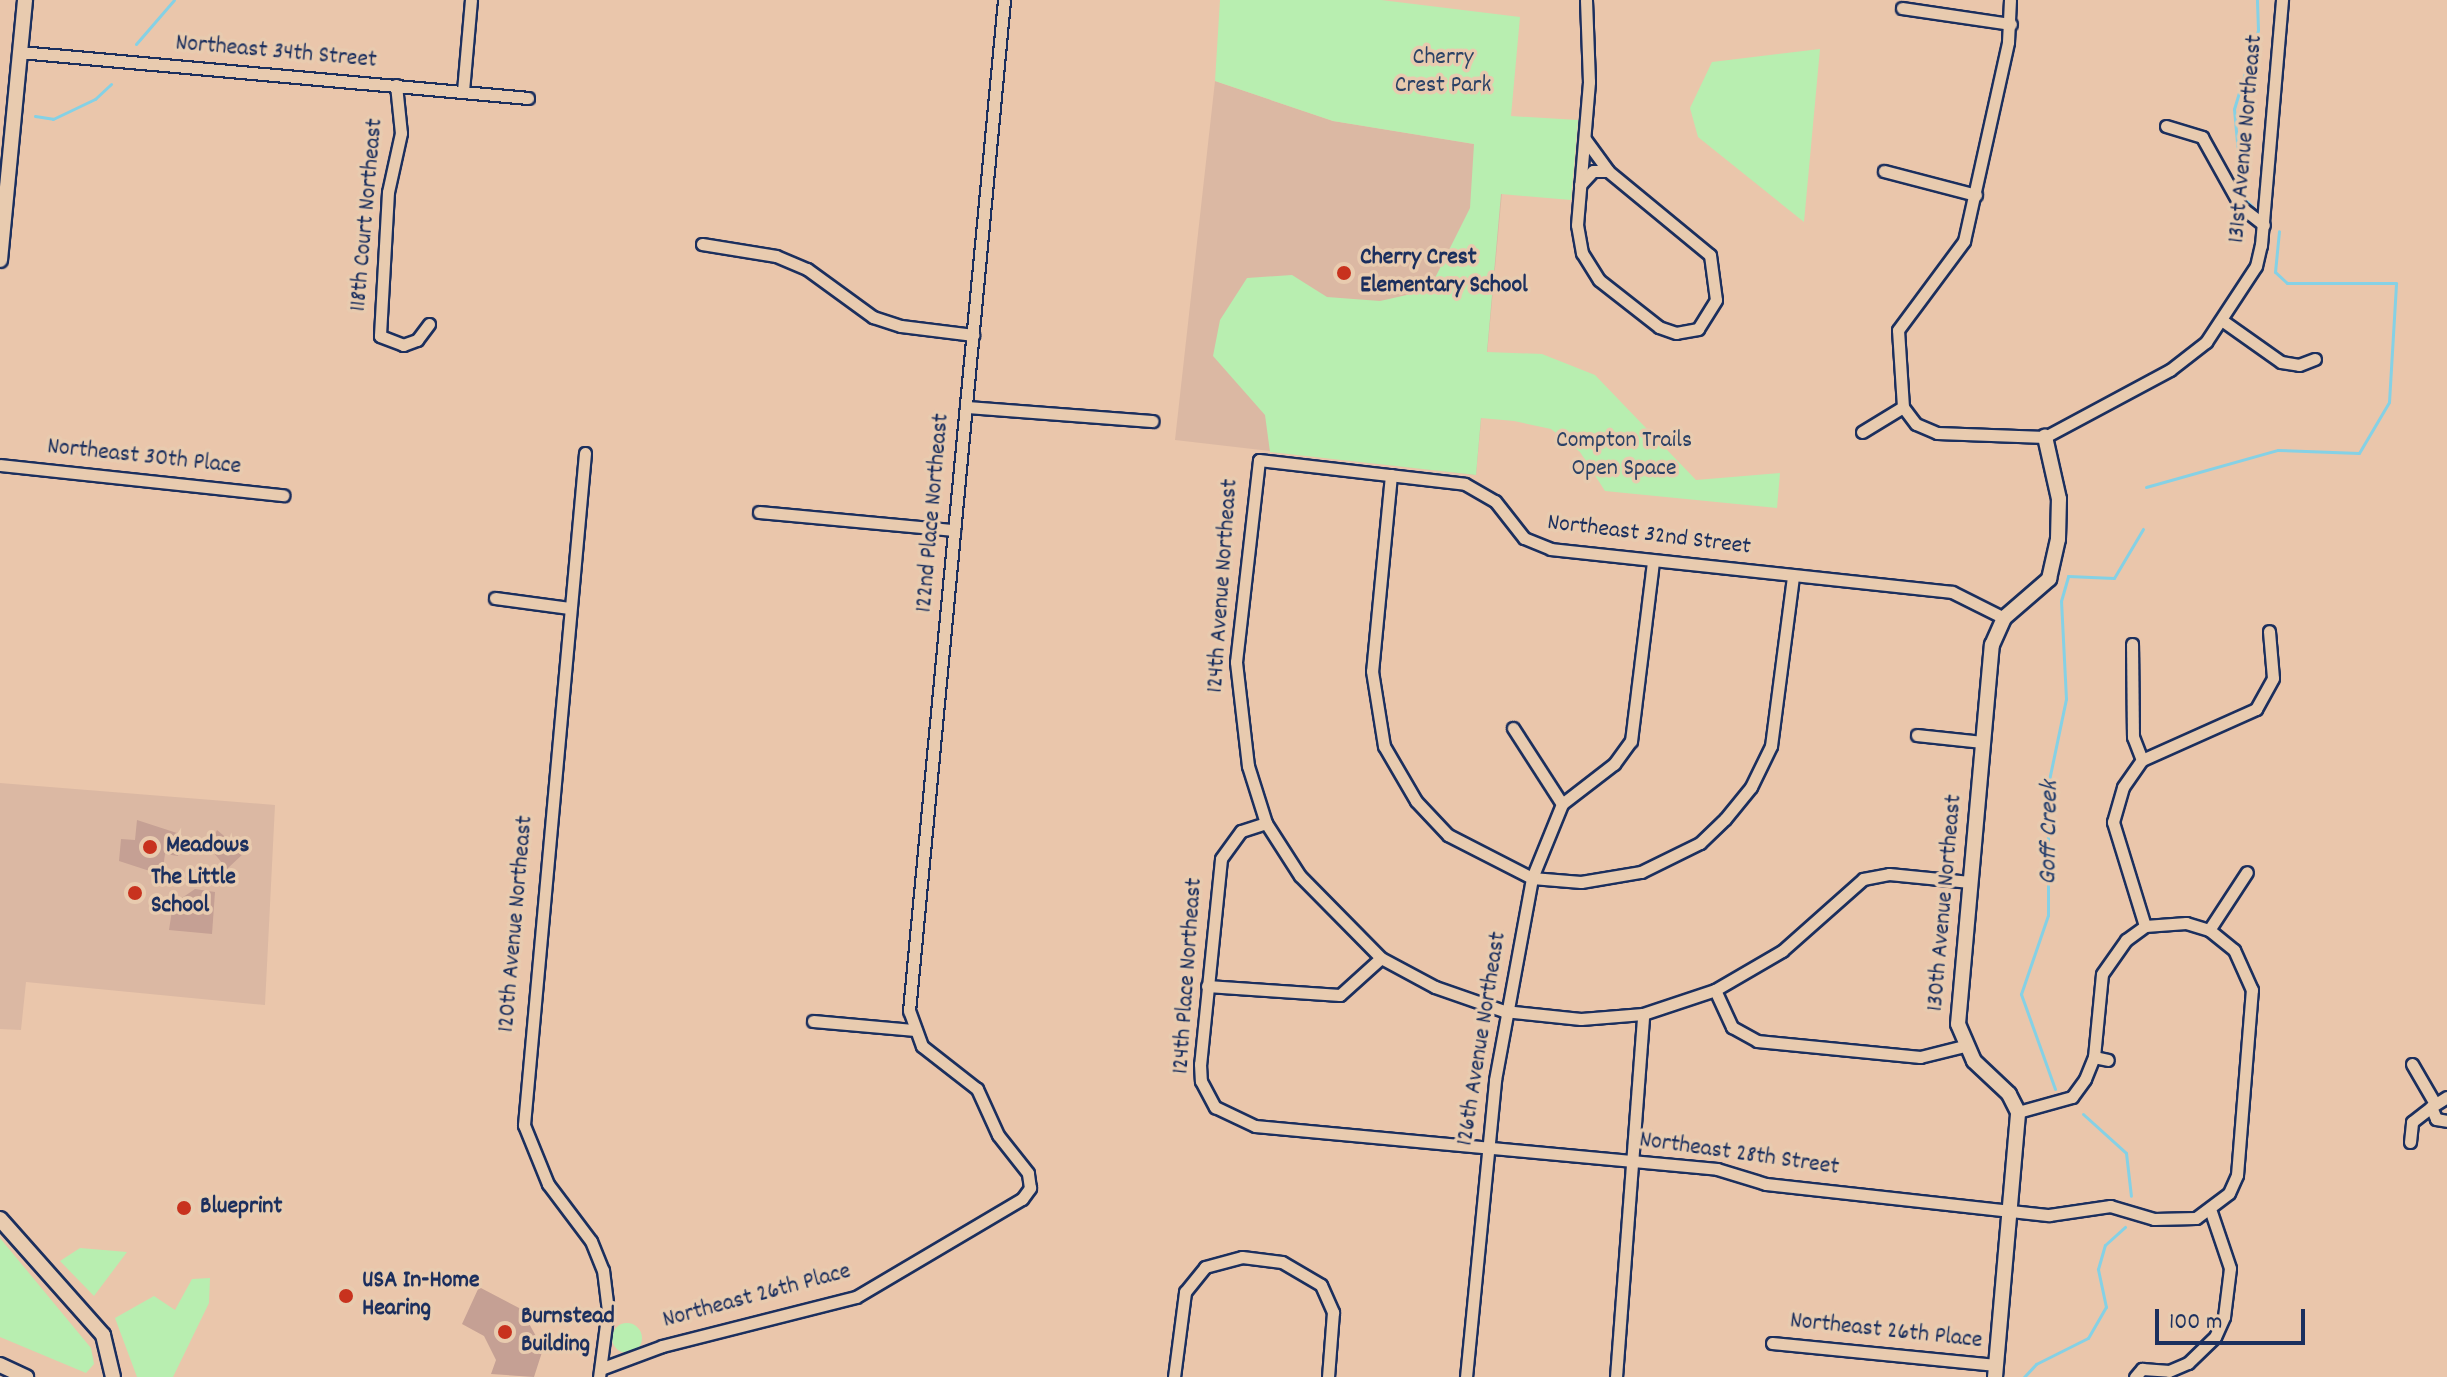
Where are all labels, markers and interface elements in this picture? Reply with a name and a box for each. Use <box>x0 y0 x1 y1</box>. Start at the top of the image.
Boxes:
street label: Northeast 34th Street <box>174 30 378 76</box>
street label: 131st Avenue Northeast <box>2224 34 2270 244</box>
park label: Cherry Crest Park <box>1395 45 1491 101</box>
street label: 118th Court Northeast <box>345 117 391 313</box>
place label: Cherry Crest Elementary School <box>1360 245 1528 301</box>
marker: Cherry Crest Elementary School <box>1335 264 1353 282</box>
street label: 122nd Place Northeast <box>911 412 957 614</box>
park label: Compton Trails Open Space <box>1556 428 1692 484</box>
street label: Northeast 30th Place <box>46 434 242 482</box>
street label: 124th Avenue Northeast <box>1202 478 1246 694</box>
street label: Northeast 32nd Street <box>1546 509 1752 563</box>
water label: Goff Creek <box>2033 781 2067 885</box>
street label: 130th Avenue Northeast <box>1922 793 1970 1013</box>
street label: 120th Avenue Northeast <box>493 814 541 1034</box>
place label: Meadows <box>166 833 249 861</box>
marker: Meadows <box>141 838 159 856</box>
place label: The Little School <box>151 865 236 921</box>
street label: 124th Place Northeast <box>1168 877 1210 1075</box>
marker: The Little School <box>126 884 144 902</box>
street label: 126th Avenue Northeast <box>1452 930 1514 1148</box>
street label: Northeast 28th Street <box>1637 1127 1841 1183</box>
place label: Blueprint <box>200 1194 282 1222</box>
marker: Blueprint <box>175 1199 193 1217</box>
street label: Northeast 26th Place <box>660 1258 854 1336</box>
place label: USA In-Home Hearing <box>362 1268 480 1324</box>
marker: USA In-Home Hearing <box>337 1287 355 1305</box>
scale bar <box>2159 1293 2309 1343</box>
place label: Burnstead Building <box>521 1304 615 1360</box>
text: 100 m <box>2169 1306 2222 1340</box>
street label: Northeast 26th Place <box>1788 1308 1984 1356</box>
marker: Burnstead Building <box>496 1323 514 1341</box>

